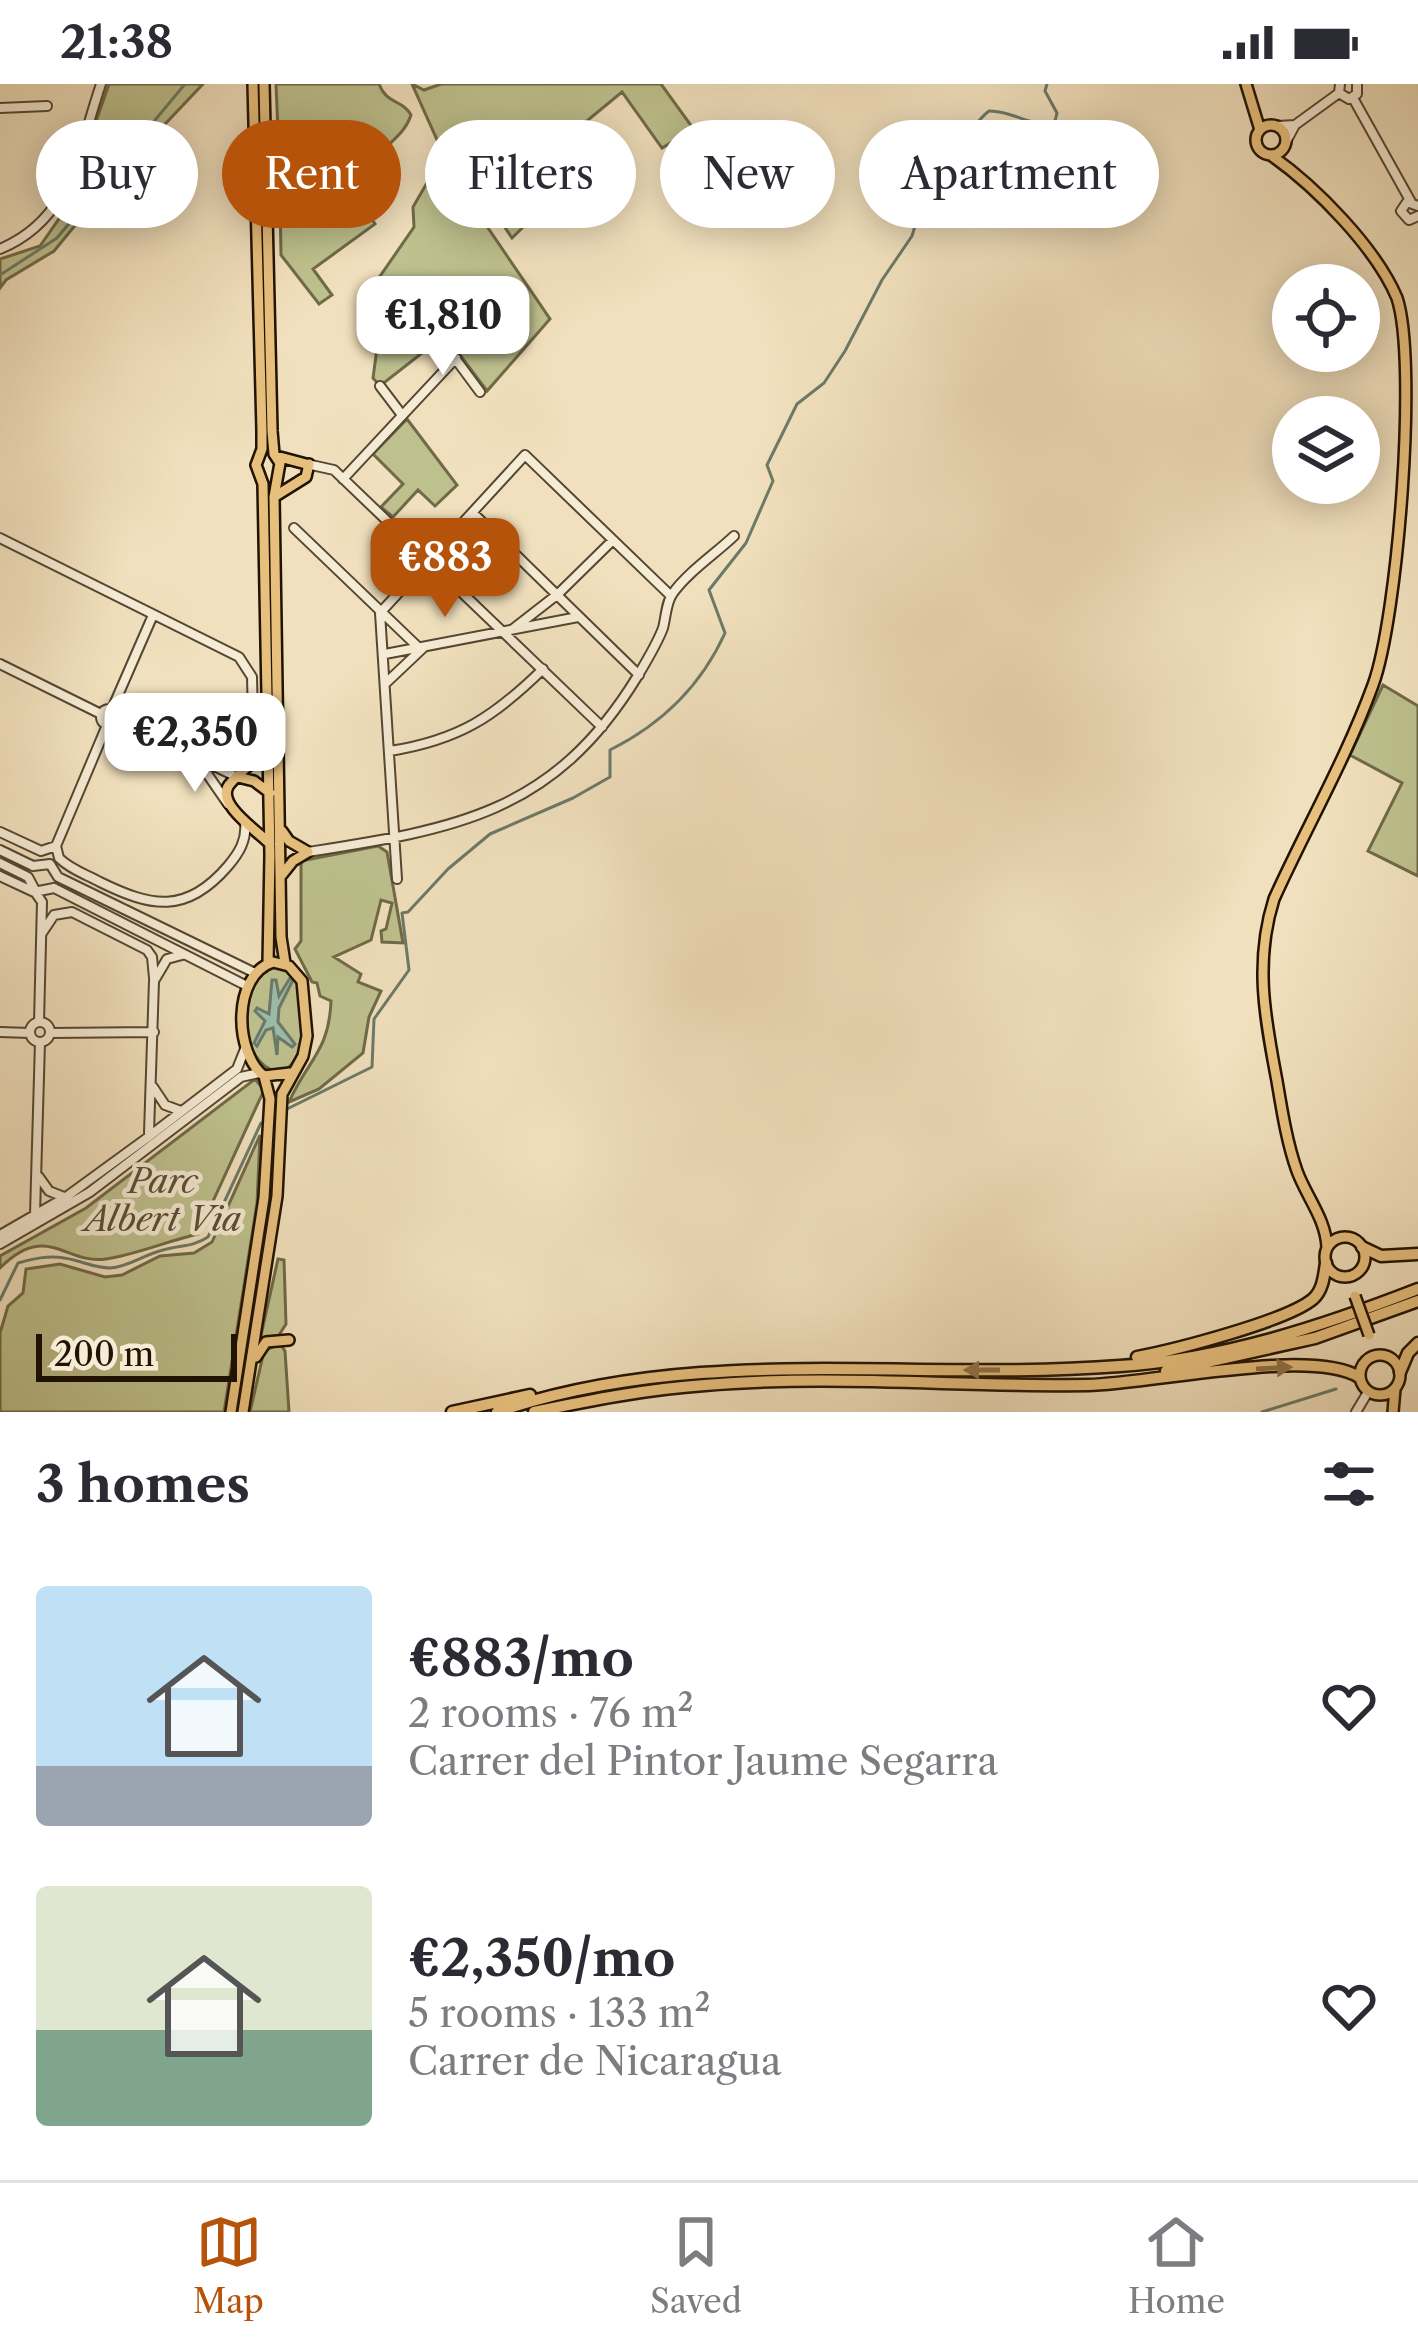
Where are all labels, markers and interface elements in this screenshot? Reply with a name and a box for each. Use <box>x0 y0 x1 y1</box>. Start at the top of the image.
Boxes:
text: 21:38 <box>60 14 173 70</box>
chip: Buy <box>36 120 198 228</box>
chip: Rent <box>222 120 401 228</box>
chip: Filters <box>425 120 636 228</box>
chip: New <box>660 120 835 228</box>
chip: Apartment <box>859 120 1159 228</box>
map controls <box>1272 264 1380 504</box>
button: locate <box>1272 264 1380 372</box>
pin: €1,810 <box>345 276 541 378</box>
text: €1,810 <box>383 291 503 339</box>
button: layers <box>1272 396 1380 504</box>
pin: €883 <box>374 518 516 620</box>
text: €883 <box>398 533 492 581</box>
pin: €2,350 <box>97 693 293 795</box>
text: €2,350 <box>132 708 258 756</box>
park label: Parc Albert Via <box>80 1161 242 1240</box>
scale bar <box>36 1328 237 1381</box>
text: 200 m <box>54 1334 154 1375</box>
one-way arrow <box>1256 1359 1293 1378</box>
one-way arrow <box>962 1360 1000 1380</box>
icon: filters <box>1316 1451 1382 1517</box>
text: 3 homes <box>36 1453 250 1515</box>
text: €883/mo <box>408 1627 634 1689</box>
icon: home <box>132 1634 276 1778</box>
icon: heart <box>1316 1673 1382 1739</box>
text: 2 rooms · 76 m² <box>408 1689 694 1737</box>
text: Carrer del Pintor Jaume Segarra <box>408 1737 998 1785</box>
text: €2,350/mo <box>408 1927 676 1989</box>
icon: home <box>132 1934 276 2078</box>
icon: heart <box>1316 1973 1382 2039</box>
text: 5 rooms · 133 m² <box>408 1989 710 2037</box>
text: Carrer de Nicaragua <box>408 2037 782 2085</box>
tab: Map <box>193 2209 264 2322</box>
tab: Saved <box>650 2209 742 2322</box>
tab: Home <box>1128 2209 1225 2322</box>

